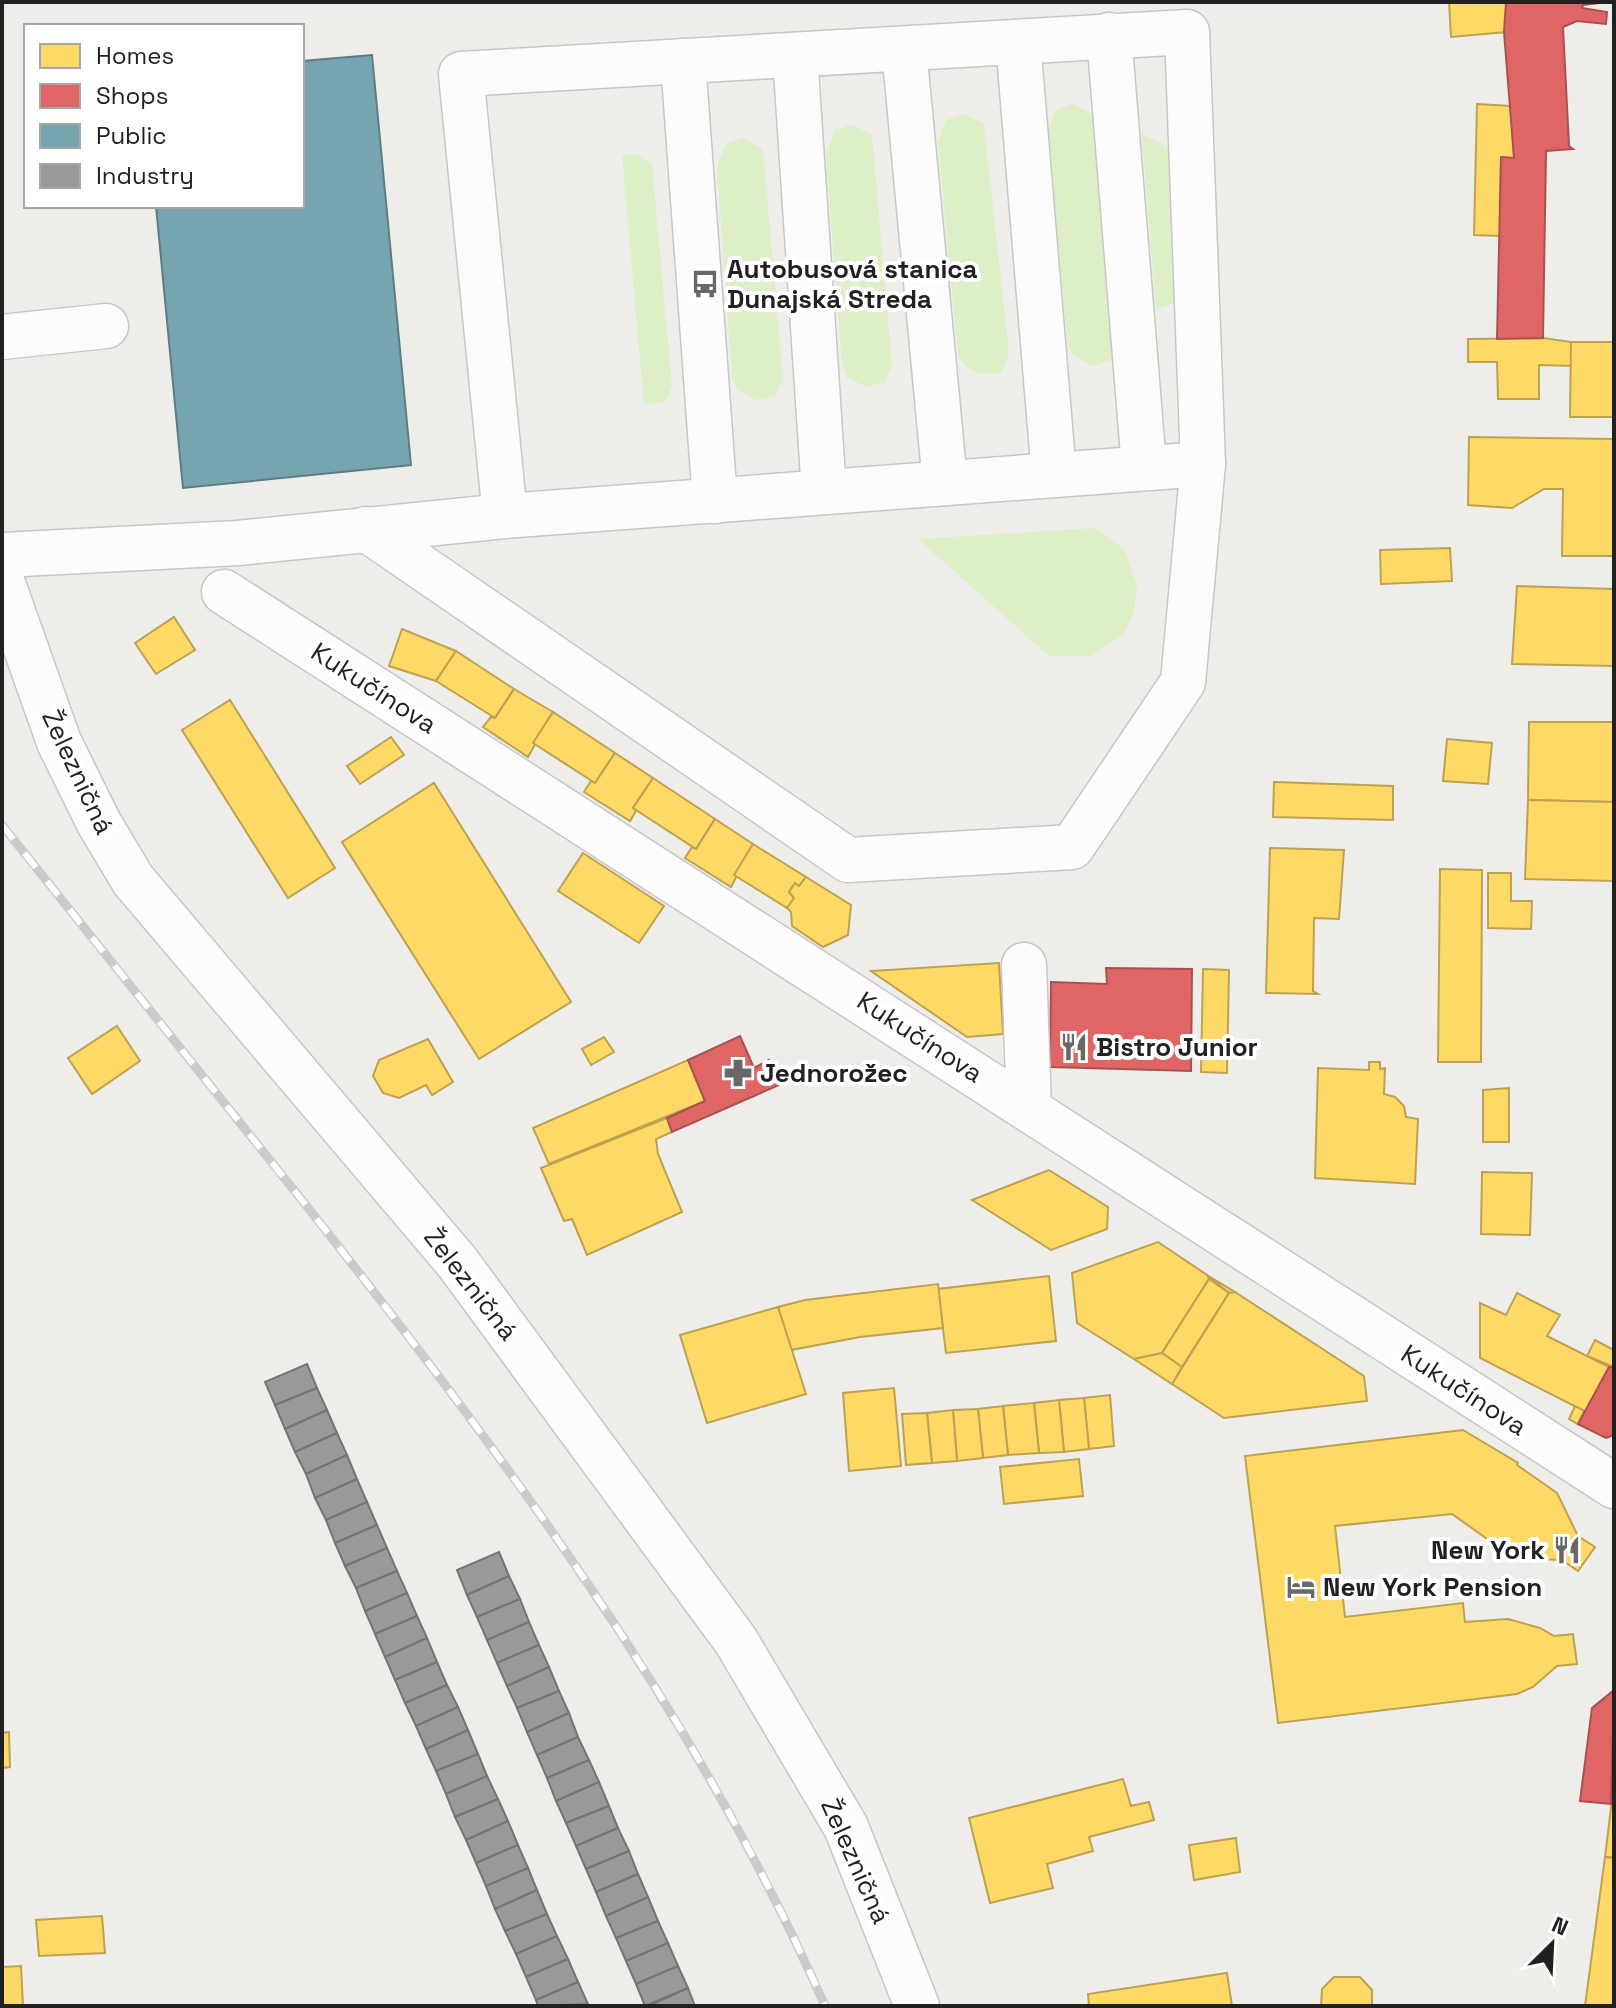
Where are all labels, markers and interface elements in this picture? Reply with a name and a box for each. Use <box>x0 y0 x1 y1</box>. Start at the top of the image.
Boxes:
legend <box>24 24 304 208</box>
text: Homes <box>96 40 174 71</box>
text: Shops <box>96 80 168 111</box>
text: Public <box>96 120 167 151</box>
text: Industry <box>96 160 194 191</box>
place label: Autobusová stanica Dunajská Streda <box>727 252 978 316</box>
bus stop icon: Autobusová stanica Dunajská Streda <box>690 269 720 299</box>
street label: Kukučínova <box>305 635 443 741</box>
street label: Železničná <box>34 704 122 840</box>
street label: Kukučínova <box>851 984 989 1090</box>
place label: Bistro Junior <box>1096 1030 1258 1064</box>
restaurant icon: Bistro Junior <box>1059 1032 1089 1062</box>
place label: Jednorožec <box>760 1056 907 1090</box>
pharmacy icon: Jednorožec <box>723 1058 753 1088</box>
street label: Železničná <box>416 1221 526 1347</box>
street label: Kukučínova <box>1395 1337 1533 1443</box>
place label: New York <box>1431 1533 1545 1567</box>
restaurant icon: New York <box>1552 1535 1582 1565</box>
place label: New York Pension <box>1323 1570 1542 1604</box>
hotel icon: New York Pension <box>1286 1572 1316 1602</box>
street label: Železničná <box>813 1793 899 1929</box>
north arrow <box>1512 1904 1592 1984</box>
text: N <box>1548 1910 1573 1942</box>

